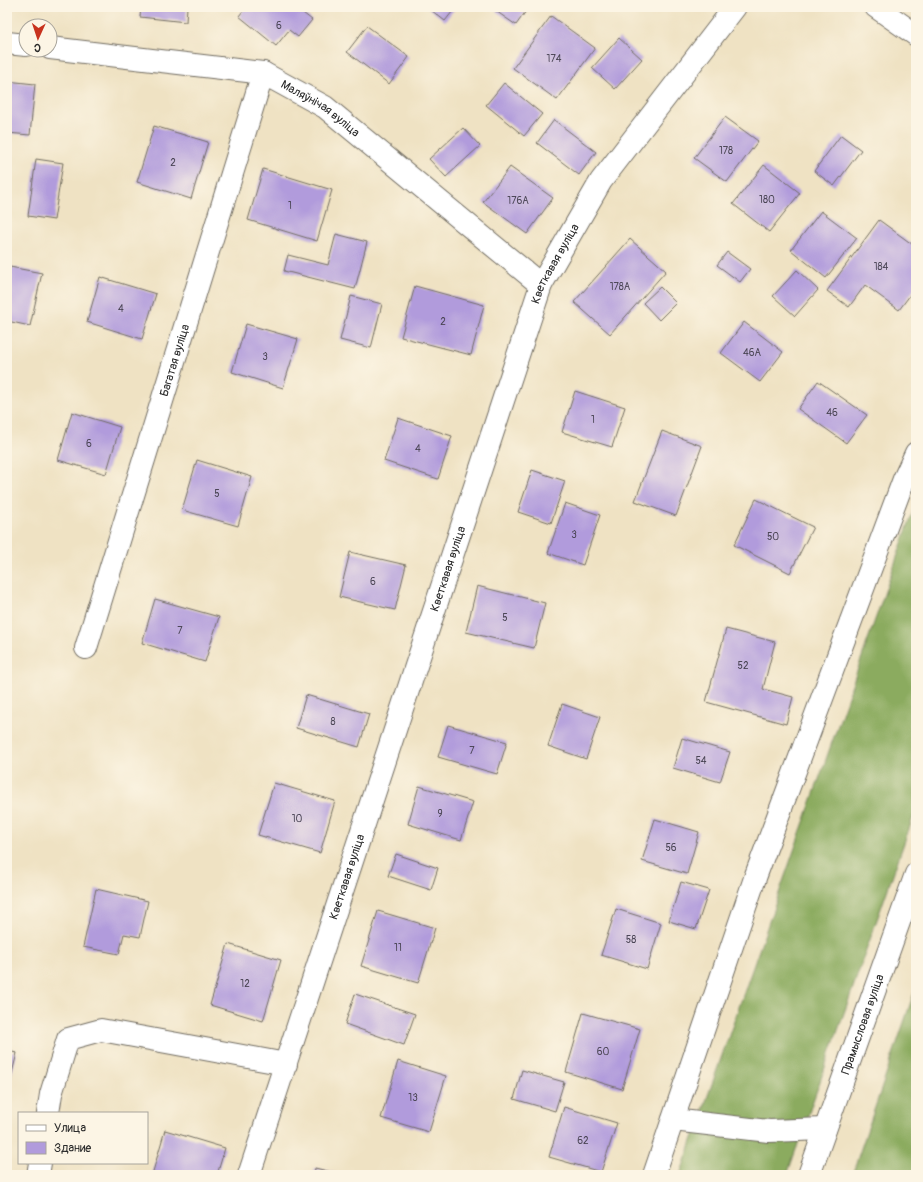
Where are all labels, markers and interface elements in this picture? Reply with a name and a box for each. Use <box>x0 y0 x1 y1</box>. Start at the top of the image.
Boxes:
north arrow <box>18 18 58 58</box>
house number: 6 <box>276 20 282 32</box>
text: С <box>34 41 41 54</box>
house number: 174 <box>547 53 562 65</box>
street label: Маляўнічая вуліца <box>278 77 363 141</box>
house number: 178 <box>719 145 733 157</box>
house number: 2 <box>170 157 176 169</box>
house number: 180 <box>759 194 775 206</box>
house number: 176А <box>507 195 529 207</box>
house number: 1 <box>288 200 292 212</box>
street label: Кветкавая вуліца <box>528 221 583 306</box>
house number: 184 <box>874 261 889 273</box>
house number: 178А <box>610 281 631 293</box>
house number: 4 <box>118 303 124 315</box>
house number: 2 <box>440 316 446 328</box>
street label: Багатая вуліца <box>157 322 193 398</box>
house number: 46А <box>743 347 762 359</box>
house number: 3 <box>262 351 268 363</box>
house number: 46 <box>826 407 838 419</box>
house number: 1 <box>591 414 595 426</box>
house number: 6 <box>86 438 92 450</box>
house number: 4 <box>415 443 421 455</box>
house number: 5 <box>214 488 220 500</box>
street label: Кветкавая вуліца <box>427 524 469 614</box>
house number: 3 <box>571 529 577 541</box>
house number: 50 <box>767 531 779 543</box>
house number: 6 <box>370 576 376 588</box>
house number: 5 <box>502 612 508 624</box>
house number: 7 <box>177 625 183 637</box>
house number: 52 <box>737 660 749 672</box>
house number: 8 <box>330 716 336 728</box>
house number: 7 <box>469 745 475 757</box>
house number: 54 <box>695 755 707 767</box>
house number: 9 <box>437 808 443 820</box>
house number: 10 <box>292 813 303 825</box>
street label: Кветкавая вуліца <box>326 832 368 921</box>
house number: 56 <box>665 842 677 854</box>
house number: 58 <box>626 934 636 946</box>
house number: 11 <box>394 942 402 954</box>
street label: Прамысловая вуліца <box>838 972 888 1077</box>
house number: 12 <box>240 978 250 990</box>
house number: 60 <box>597 1046 609 1058</box>
house number: 13 <box>408 1092 418 1104</box>
legend <box>18 1112 148 1164</box>
text: Улица <box>54 1121 86 1136</box>
house number: 62 <box>577 1135 589 1147</box>
text: Здание <box>54 1141 91 1156</box>

